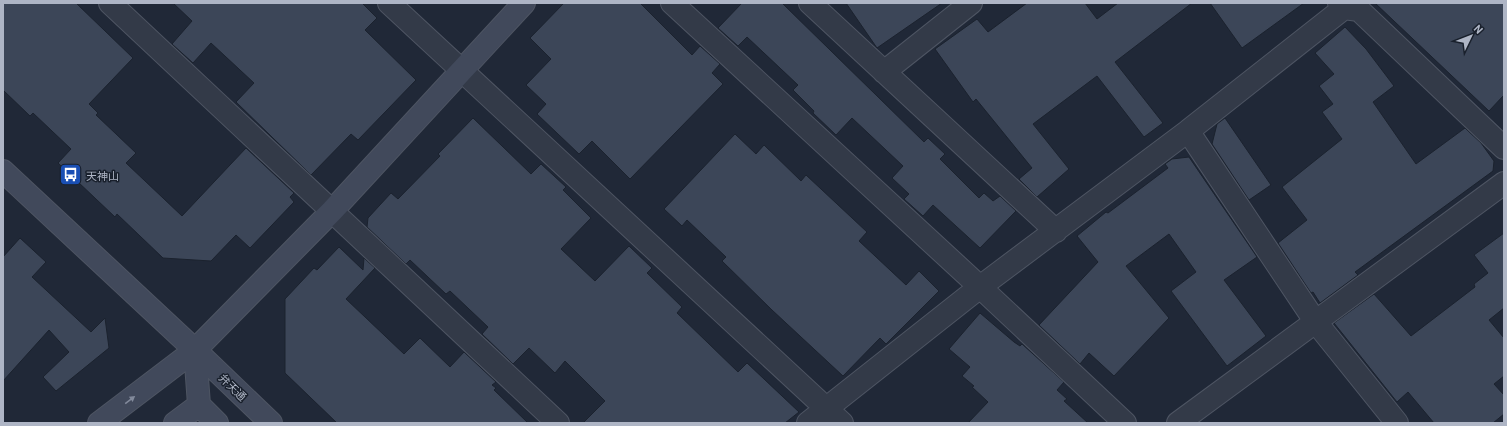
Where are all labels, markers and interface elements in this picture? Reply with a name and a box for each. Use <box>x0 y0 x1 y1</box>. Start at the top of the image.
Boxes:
north arrow <box>1451 16 1491 56</box>
text: N <box>1471 22 1486 36</box>
bus stop icon: 天神山 <box>58 162 84 188</box>
place label: 天神山 <box>86 169 119 182</box>
street label: 弁天通 <box>217 371 249 403</box>
one-way arrow <box>125 395 136 404</box>

